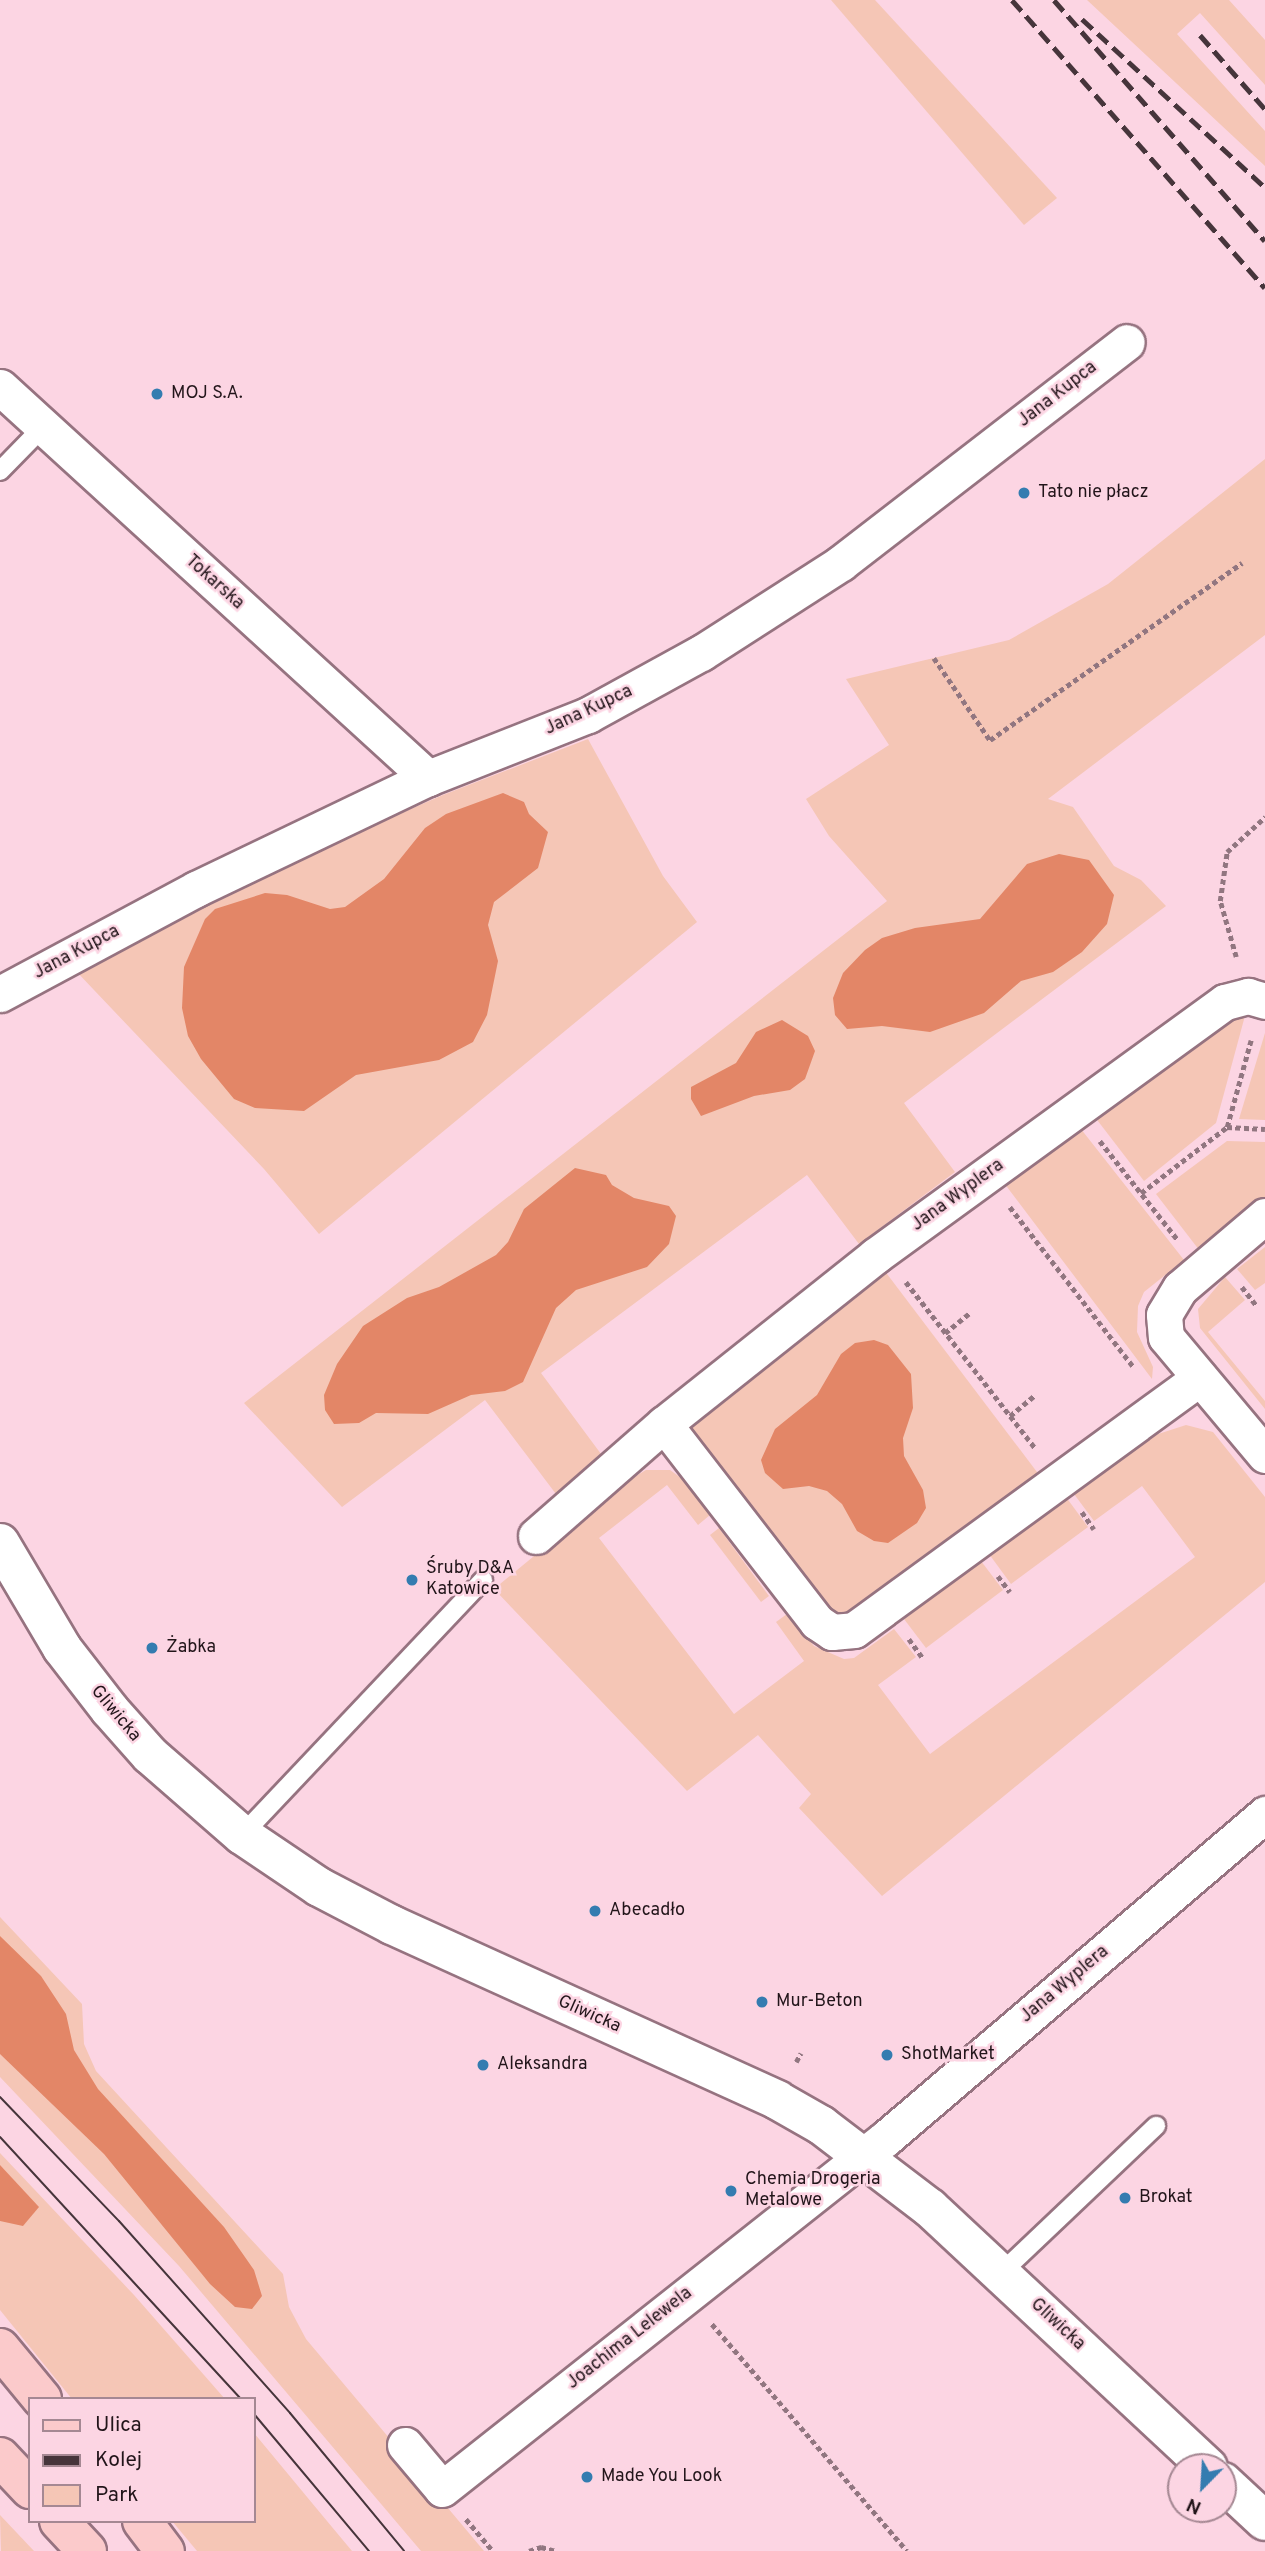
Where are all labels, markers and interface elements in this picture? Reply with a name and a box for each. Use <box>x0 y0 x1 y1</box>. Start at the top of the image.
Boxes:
street label: Jana Kupca <box>1014 357 1102 433</box>
place label: MOJ S.A. <box>171 383 243 405</box>
marker: MOJ S.A. <box>149 386 165 402</box>
place label: Tato nie płacz <box>1038 482 1149 504</box>
marker: Tato nie płacz <box>1016 485 1032 501</box>
street label: Tokarska <box>180 551 248 615</box>
street label: Jana Kupca <box>542 681 636 741</box>
street label: Jana Kupca <box>30 921 124 985</box>
street label: Jana Wyplera <box>908 1155 1008 1237</box>
place label: Śruby D&A Katowice <box>426 1559 514 1602</box>
marker: Śruby D&A Katowice <box>404 1572 420 1588</box>
place label: Żabka <box>166 1637 216 1659</box>
marker: Żabka <box>144 1640 160 1656</box>
street label: Gliwicka <box>85 1682 145 1746</box>
place label: Abecadło <box>609 1900 685 1922</box>
marker: Abecadło <box>587 1903 603 1919</box>
street label: Jana Wyplera <box>1016 1942 1114 2028</box>
place label: Mur-Beton <box>776 1991 863 2013</box>
street label: Gliwicka <box>554 1992 624 2038</box>
marker: Mur-Beton <box>754 1994 770 2010</box>
place label: ShotMarket <box>901 2044 995 2066</box>
marker: ShotMarket <box>879 2047 895 2063</box>
place label: Aleksandra <box>497 2054 587 2076</box>
marker: Aleksandra <box>475 2057 491 2073</box>
place label: Chemia Drogeria Metalowe <box>745 2170 881 2212</box>
marker: Chemia Drogeria Metalowe <box>723 2183 739 2199</box>
place label: Brokat <box>1139 2187 1193 2209</box>
marker: Brokat <box>1117 2190 1133 2206</box>
street label: Joachima Lelewela <box>563 2283 697 2395</box>
street label: Gliwicka <box>1025 2294 1089 2356</box>
legend <box>28 2397 256 2523</box>
text: Ulica <box>95 2412 142 2439</box>
text: Kolej <box>95 2447 142 2474</box>
north arrow <box>1167 2453 1237 2523</box>
place label: Made You Look <box>601 2466 723 2488</box>
marker: Made You Look <box>579 2469 595 2485</box>
text: Park <box>95 2482 138 2509</box>
text: N <box>1183 2492 1205 2519</box>

